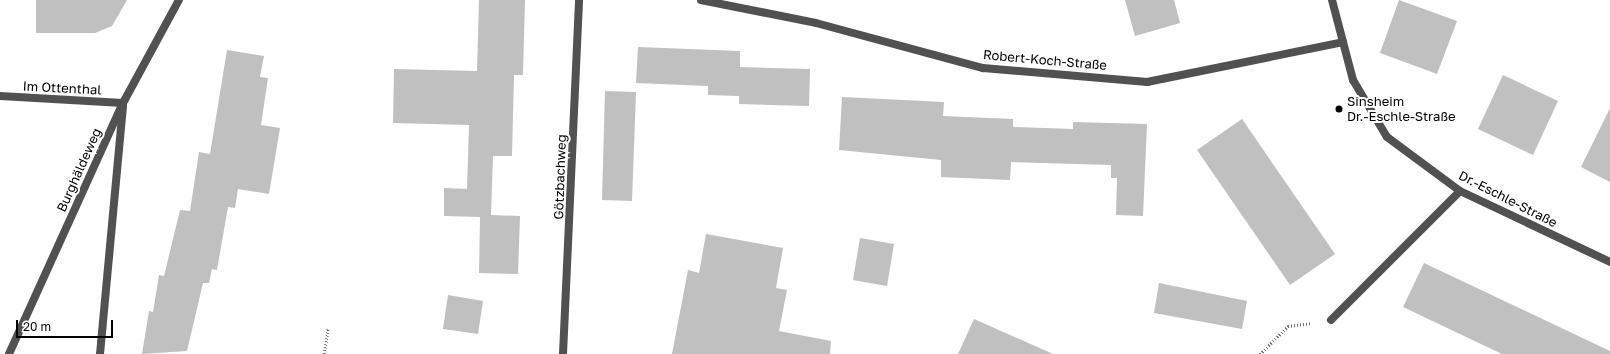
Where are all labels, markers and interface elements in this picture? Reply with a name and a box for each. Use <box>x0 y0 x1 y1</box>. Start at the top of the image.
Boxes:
street label: Robert-Koch-Straße <box>982 47 1108 73</box>
street label: Im Ottenthal <box>22 78 102 98</box>
place label: Sinsheim Dr.-Eschle-Straße <box>1347 94 1455 125</box>
marker: Sinsheim Dr.-Eschle-Straße <box>1334 104 1344 114</box>
street label: Burghäldeweg <box>54 126 104 214</box>
street label: Götzbachweg <box>551 134 569 220</box>
street label: Dr.-Eschle-Straße <box>1456 167 1560 231</box>
scale bar <box>18 312 115 338</box>
text: 20 m <box>23 319 51 334</box>

